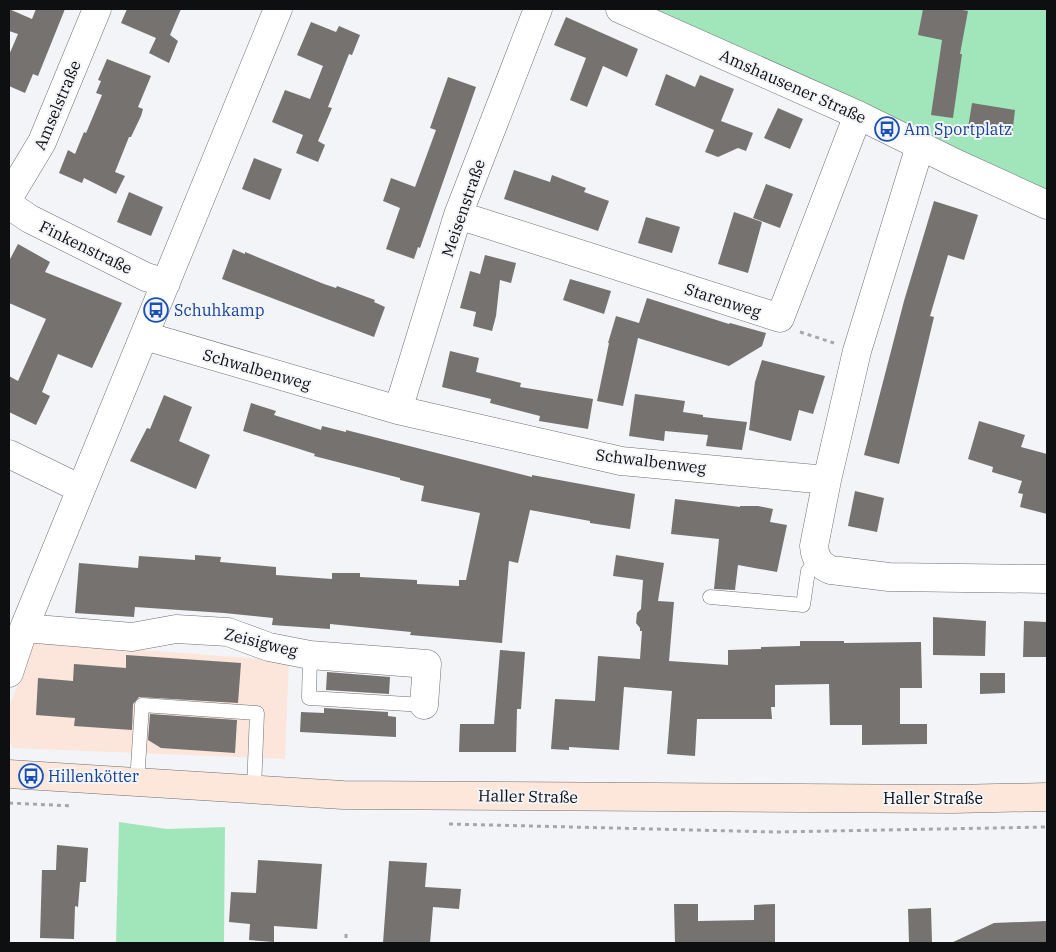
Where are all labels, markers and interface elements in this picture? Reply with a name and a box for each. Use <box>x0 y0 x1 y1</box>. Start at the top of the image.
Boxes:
street label: Amshausener Straße <box>717 45 869 127</box>
street label: Amselstraße <box>29 57 85 153</box>
bus stop icon: Am Sportplatz <box>874 116 900 142</box>
place label: Am Sportplatz <box>904 119 1012 139</box>
street label: Meisenstraße <box>437 156 489 260</box>
street label: Finkenstraße <box>36 216 136 278</box>
street label: Starenweg <box>682 278 764 322</box>
bus stop icon: Schuhkamp <box>143 297 169 323</box>
place label: Schuhkamp <box>174 300 265 320</box>
street label: Schwalbenweg <box>201 344 314 394</box>
street label: Schwalbenweg <box>595 444 708 478</box>
street label: Zeisigweg <box>222 623 300 661</box>
bus stop icon: Hillenkötter <box>18 763 44 789</box>
place label: Hillenkötter <box>48 766 139 786</box>
street label: Haller Straße <box>478 785 578 807</box>
street label: Haller Straße <box>883 788 983 808</box>

